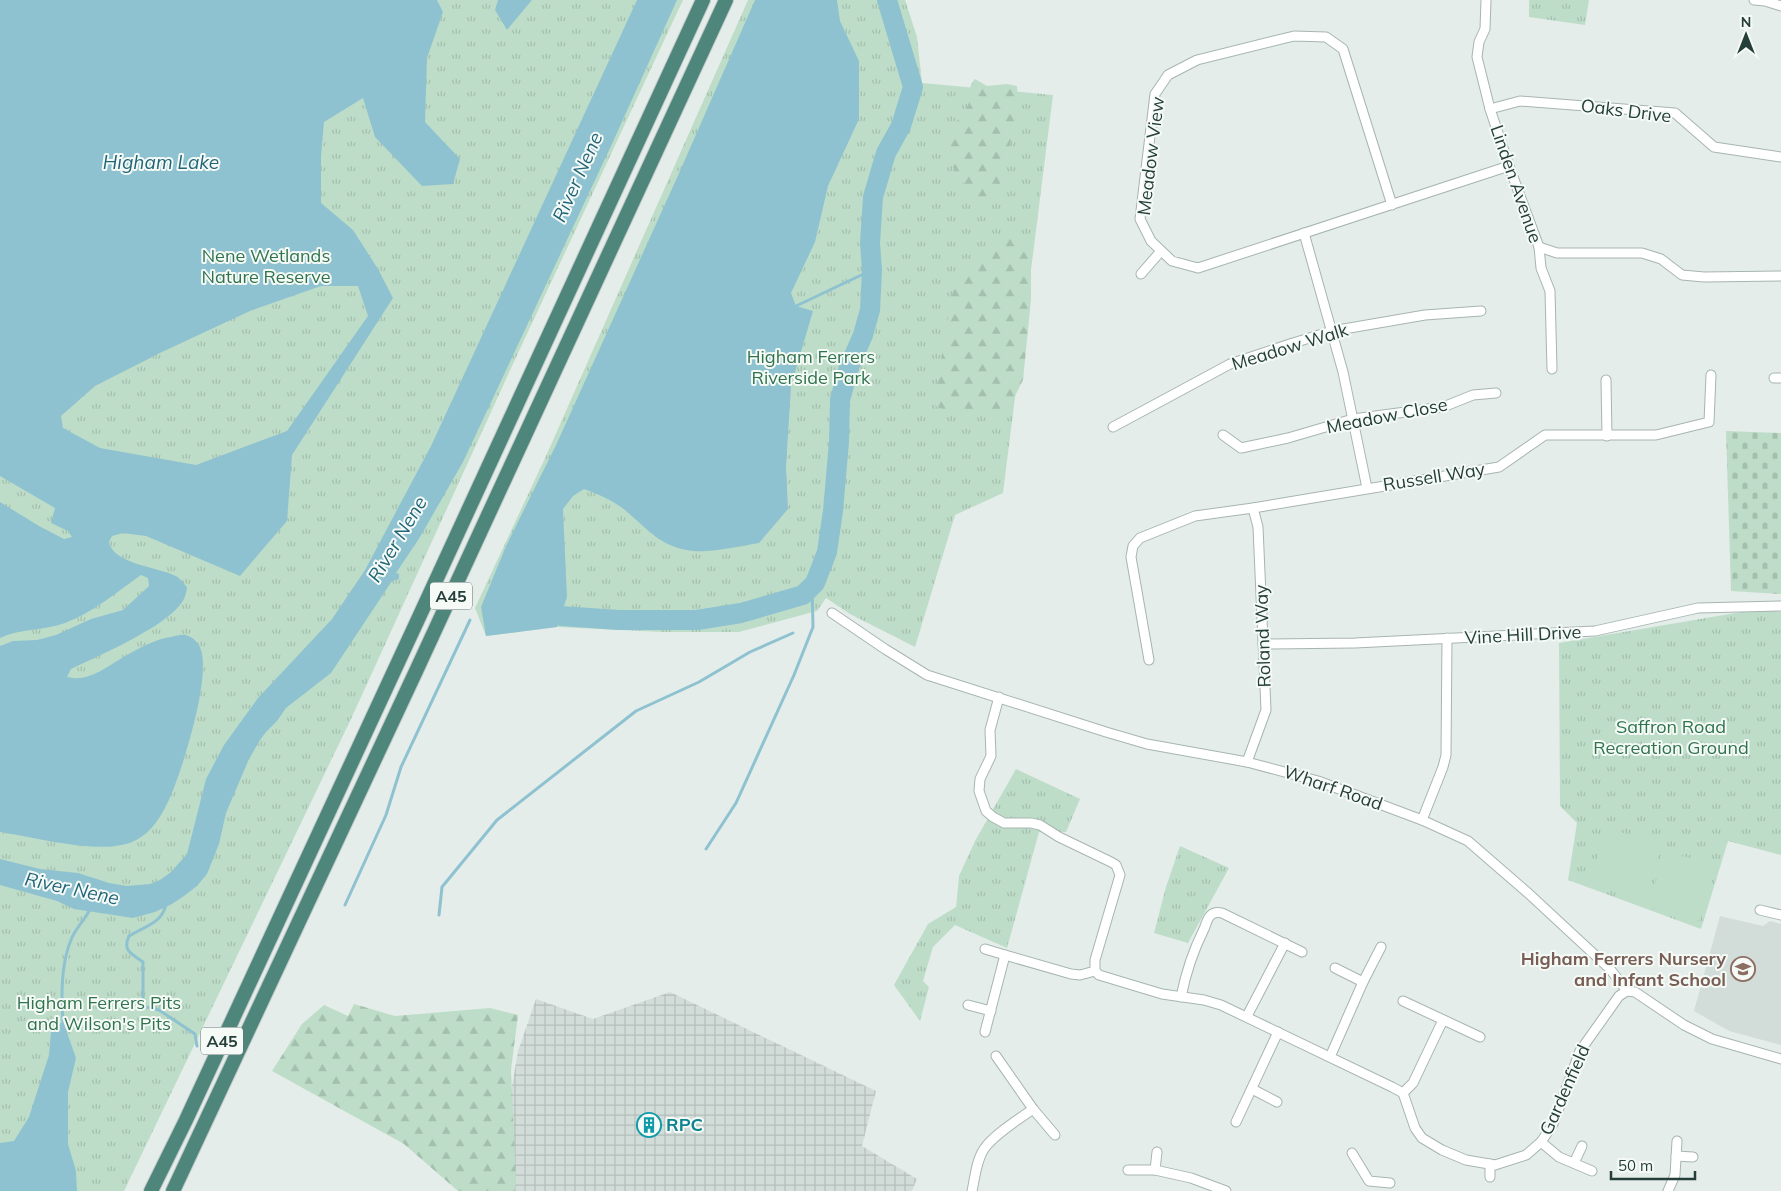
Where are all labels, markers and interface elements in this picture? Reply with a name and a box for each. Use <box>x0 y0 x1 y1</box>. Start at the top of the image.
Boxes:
north arrow <box>1721 10 1771 60</box>
text: N <box>1741 13 1751 31</box>
street label: Oaks Drive <box>1580 94 1673 127</box>
street label: Meadow View <box>1132 95 1169 217</box>
street label: Linden Avenue <box>1486 122 1547 246</box>
water label: River Nene <box>547 128 607 226</box>
water label: Higham Lake <box>103 150 219 174</box>
park label: Nene Wetlands Nature Reserve <box>202 244 330 288</box>
street label: Meadow Walk <box>1229 318 1352 375</box>
park label: Higham Ferrers Riverside Park <box>747 345 875 389</box>
street label: Meadow Close <box>1324 392 1449 439</box>
street label: Russell Way <box>1381 457 1487 496</box>
water label: River Nene <box>362 492 432 586</box>
road number: A45 <box>430 582 472 610</box>
street label: Roland Way <box>1249 584 1276 688</box>
street label: Vine Hill Drive <box>1464 620 1582 649</box>
park label: Saffron Road Recreation Ground <box>1593 715 1749 759</box>
street label: Wharf Road <box>1281 760 1386 815</box>
water label: River Nene <box>23 866 121 910</box>
place label: Higham Ferrers Nursery and Infant School <box>1521 947 1726 991</box>
school or university icon: Higham Ferrers Nursery and Infant School <box>1730 956 1756 982</box>
park label: Higham Ferrers Pits and Wilson's Pits <box>17 991 181 1035</box>
road number: A45 <box>201 1028 243 1054</box>
street label: Gardenfield <box>1534 1041 1595 1139</box>
building icon: RPC <box>636 1112 662 1138</box>
place label: RPC <box>666 1113 703 1136</box>
scale bar <box>1611 1148 1695 1180</box>
text: 50 m <box>1618 1156 1653 1175</box>

